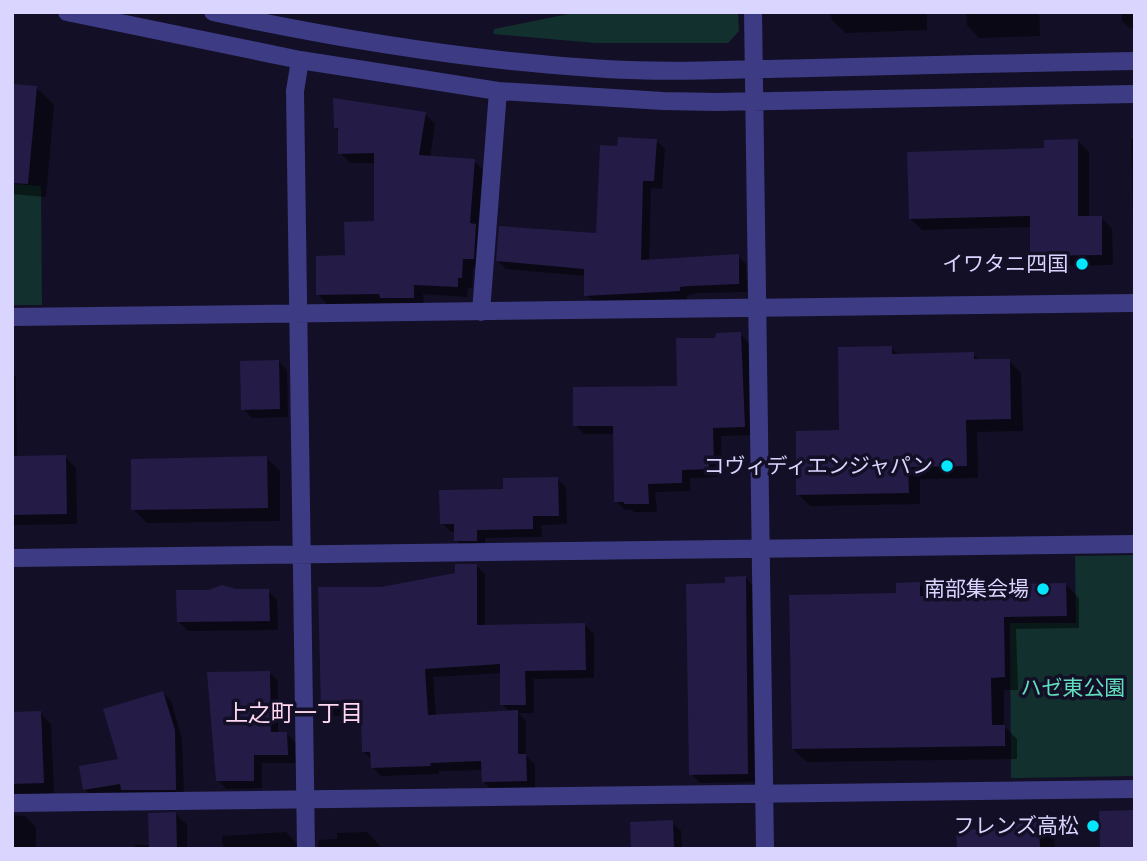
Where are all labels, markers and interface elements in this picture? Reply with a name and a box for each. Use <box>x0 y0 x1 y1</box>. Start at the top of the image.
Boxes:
place label: イワタニ四国 <box>942 251 1068 275</box>
marker: イワタニ四国 <box>1074 256 1090 272</box>
place label: コヴィディエンジャパン <box>703 453 933 477</box>
marker: コヴィディエンジャパン <box>939 458 955 474</box>
place label: 南部集会場 <box>924 576 1029 600</box>
marker: 南部集会場 <box>1035 581 1051 597</box>
park label: ハゼ東公園 <box>1021 675 1126 699</box>
district label: 上之町一丁目 <box>225 700 363 726</box>
place label: フレンズ高松 <box>953 813 1079 837</box>
marker: フレンズ高松 <box>1085 818 1101 834</box>

